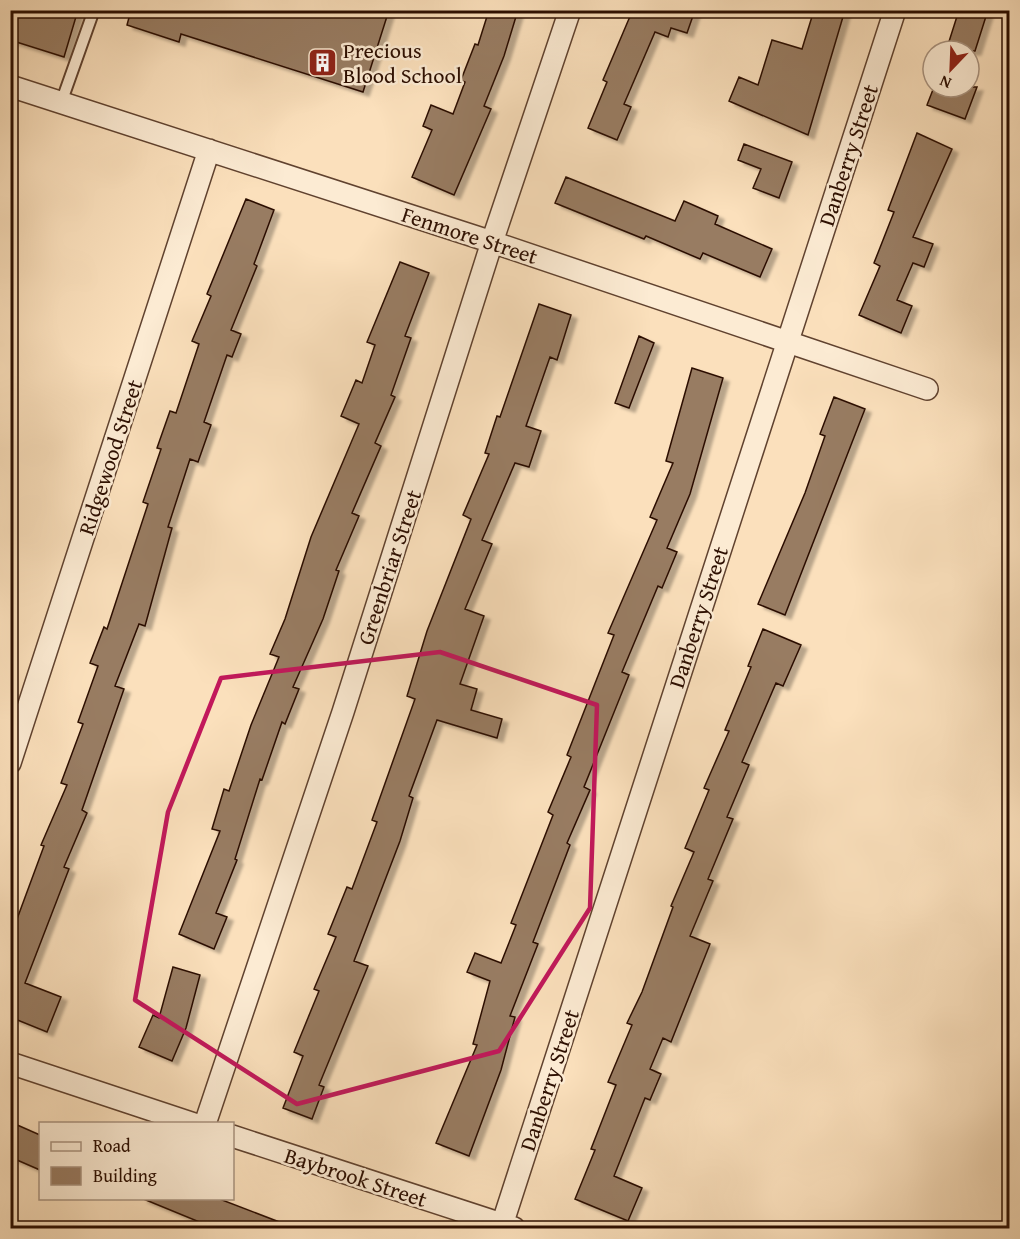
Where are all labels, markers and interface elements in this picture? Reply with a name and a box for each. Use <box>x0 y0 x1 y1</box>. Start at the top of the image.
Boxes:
place label: Precious Blood School <box>343 34 462 91</box>
north arrow <box>921 39 981 99</box>
building icon: Precious Blood School <box>306 47 338 79</box>
text: N <box>935 70 955 96</box>
street label: Danberry Street <box>810 80 886 230</box>
street label: Fenmore Street <box>398 198 542 272</box>
street label: Ridgewood Street <box>70 375 150 539</box>
street label: Greenbriar Street <box>349 485 429 649</box>
street label: Danberry Street <box>660 542 736 692</box>
street label: Danberry Street <box>511 1005 587 1155</box>
legend <box>39 1122 234 1200</box>
text: Road <box>93 1132 131 1159</box>
street label: Baybrook Street <box>281 1139 432 1215</box>
text: Building <box>93 1162 157 1189</box>

